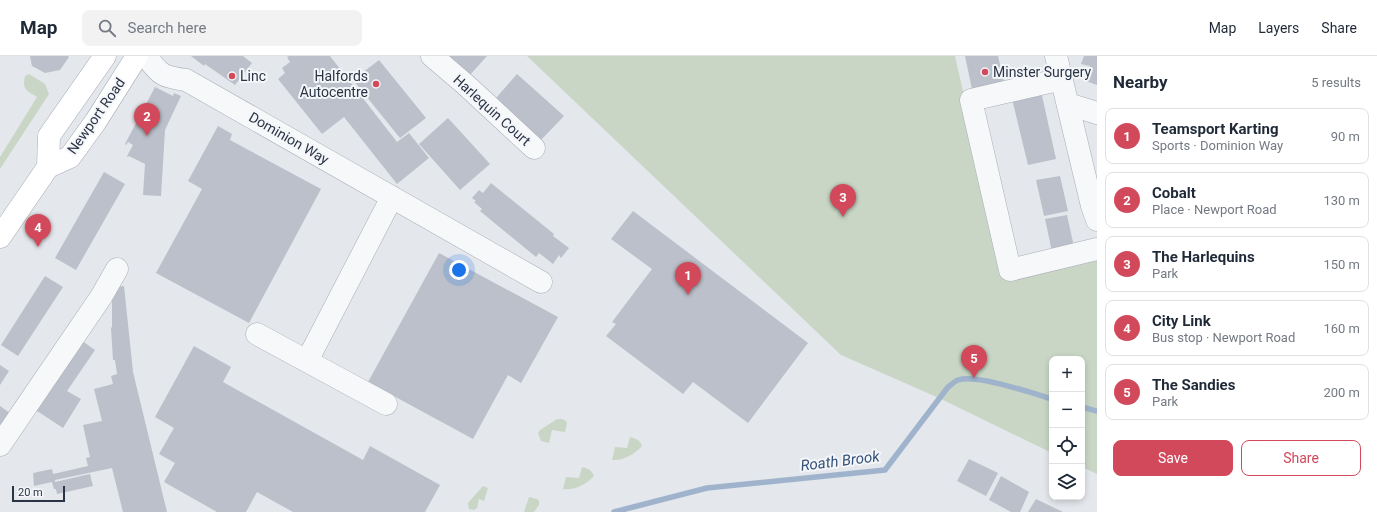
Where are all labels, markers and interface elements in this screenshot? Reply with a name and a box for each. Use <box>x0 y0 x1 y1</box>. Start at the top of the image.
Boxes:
search box <box>82 10 362 46</box>
text: Map <box>20 16 58 39</box>
icon: search <box>96 17 118 39</box>
text: Search here <box>128 19 206 37</box>
text: Map <box>1209 20 1236 36</box>
text: Layers <box>1258 20 1299 36</box>
text: Share <box>1321 20 1357 36</box>
place label: Minster Surgery <box>993 64 1092 80</box>
marker: Minster Surgery <box>980 67 990 77</box>
place label: Linc <box>240 68 266 84</box>
place label: Halfords Autocentre <box>300 68 368 100</box>
marker: Linc <box>227 71 237 81</box>
street label: Harlequin Court <box>450 71 534 149</box>
text: Nearby <box>1113 72 1168 92</box>
street label: Newport Road <box>64 75 128 157</box>
text: 5 results <box>1311 75 1361 90</box>
marker: Halfords Autocentre <box>371 79 381 89</box>
pin: 2 <box>134 103 160 136</box>
street label: Dominion Way <box>246 109 332 167</box>
text: Teamsport Karting <box>1152 120 1278 138</box>
text: 1 <box>1123 129 1131 144</box>
text: 90 m <box>1331 129 1360 144</box>
text: Sports · Dominion Way <box>1152 138 1283 153</box>
pin: 3 <box>830 184 856 217</box>
text: Cobalt <box>1152 184 1196 202</box>
text: 2 <box>1123 193 1131 208</box>
text: 130 m <box>1323 193 1360 208</box>
text: Place · Newport Road <box>1152 202 1277 217</box>
pin: 4 <box>25 214 51 247</box>
text: The Harlequins <box>1152 248 1255 266</box>
text: 3 <box>1123 257 1131 272</box>
text: 150 m <box>1323 257 1360 272</box>
your location <box>449 260 469 280</box>
pin: 1 <box>675 262 701 295</box>
text: Park <box>1152 266 1178 281</box>
text: City Link <box>1152 312 1211 330</box>
text: 4 <box>1123 321 1131 336</box>
text: 160 m <box>1323 321 1360 336</box>
text: Bus stop · Newport Road <box>1152 330 1295 345</box>
pin: 5 <box>961 345 987 378</box>
map controls <box>1049 356 1085 500</box>
button: + <box>1049 356 1085 392</box>
text: The Sandies <box>1152 376 1235 394</box>
text: 5 <box>1123 385 1131 400</box>
text: 200 m <box>1323 385 1360 400</box>
button: − <box>1049 392 1085 428</box>
text: Park <box>1152 394 1178 409</box>
button: locate <box>1049 428 1085 464</box>
button: Save <box>1113 440 1233 476</box>
button: Share <box>1241 440 1361 476</box>
water label: Roath Brook <box>799 447 881 475</box>
button: layers <box>1049 464 1085 500</box>
scale bar <box>12 484 65 503</box>
text: 20 m <box>18 486 43 499</box>

